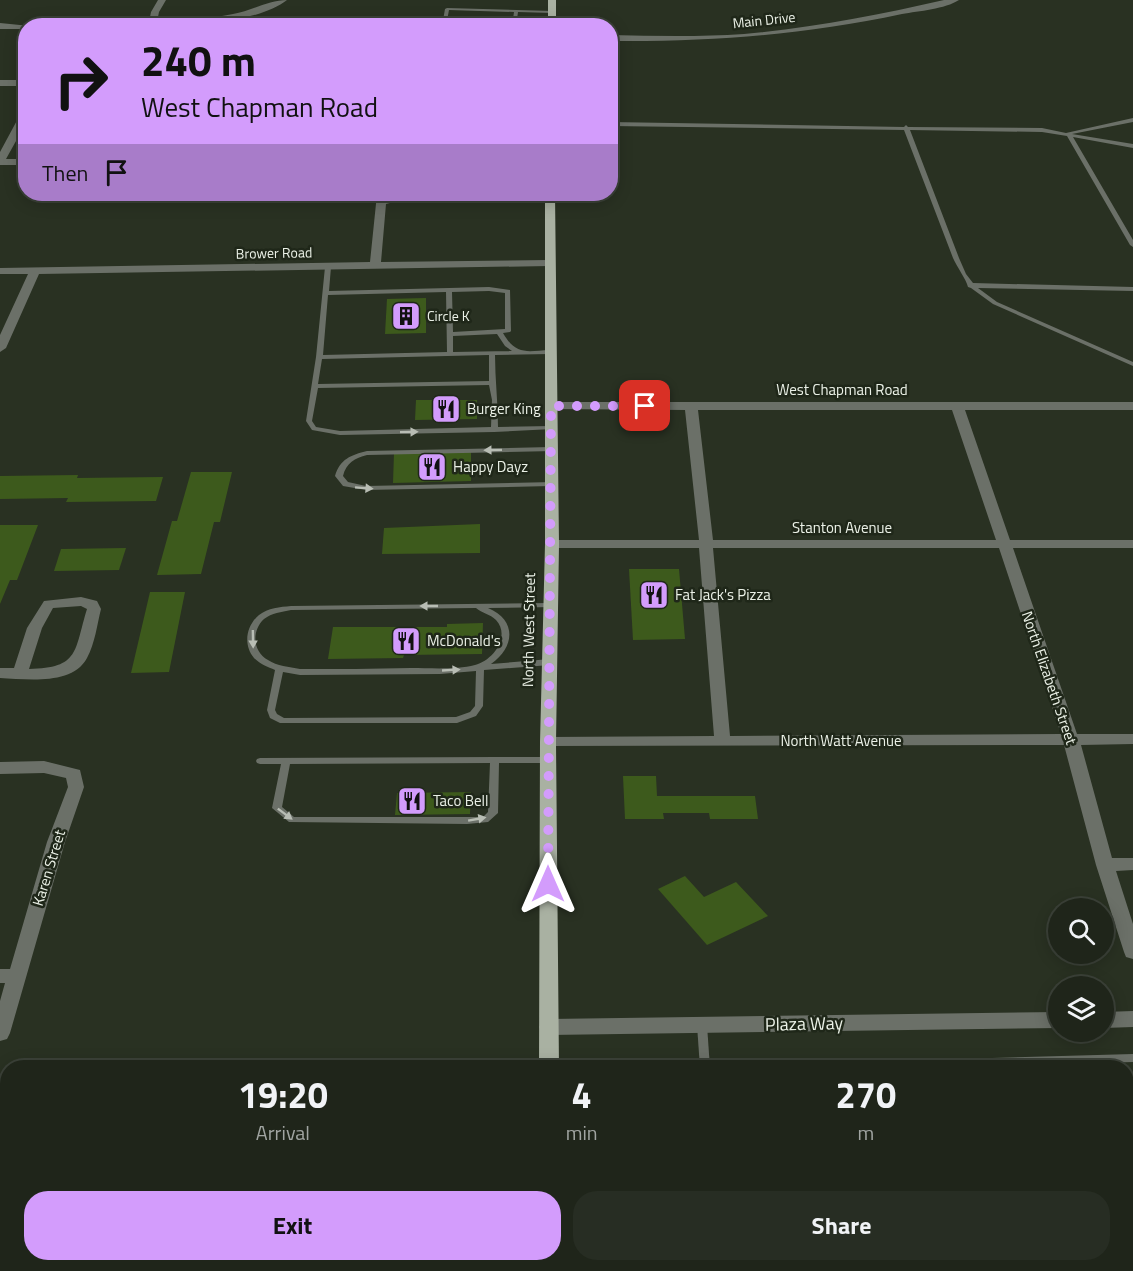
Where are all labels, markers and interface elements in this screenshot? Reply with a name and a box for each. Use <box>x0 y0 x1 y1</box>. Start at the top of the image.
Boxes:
street label: Main Drive <box>731 6 796 33</box>
text: 240 m <box>141 28 256 92</box>
icon: right <box>42 42 120 120</box>
text: West Chapman Road <box>141 86 378 127</box>
text: Then <box>42 156 88 190</box>
icon: arrive <box>100 156 133 189</box>
street label: Brower Road <box>236 241 312 264</box>
building icon: Circle K <box>390 300 422 332</box>
place label: Circle K <box>427 305 470 326</box>
street label: West Chapman Road <box>776 378 908 401</box>
pin <box>619 380 670 431</box>
icon: arrive <box>628 389 661 422</box>
restaurant icon: Burger King <box>430 393 462 425</box>
place label: Burger King <box>467 397 541 420</box>
one-way arrow <box>399 427 418 437</box>
one-way arrow <box>483 445 502 454</box>
restaurant icon: Happy Dayz <box>416 451 448 483</box>
place label: Happy Dayz <box>453 455 528 478</box>
one-way arrow <box>355 483 374 493</box>
street label: Stanton Avenue <box>792 516 892 539</box>
street label: North West Street <box>516 572 541 687</box>
restaurant icon: Fat Jack's Pizza <box>638 579 670 611</box>
place label: Fat Jack's Pizza <box>675 583 771 606</box>
one-way arrow <box>420 601 439 611</box>
street label: North Elizabeth Street <box>1016 608 1083 748</box>
restaurant icon: McDonald's <box>390 625 422 657</box>
place label: McDonald's <box>427 629 501 652</box>
one-way arrow <box>248 630 257 649</box>
one-way arrow <box>442 665 461 675</box>
street label: North Watt Avenue <box>780 729 902 752</box>
restaurant icon: Taco Bell <box>396 785 428 817</box>
place label: Taco Bell <box>433 789 489 812</box>
one-way arrow <box>277 808 293 820</box>
one-way arrow <box>468 815 487 824</box>
street label: Karen Street <box>26 826 71 909</box>
position arrow <box>516 852 580 916</box>
map controls <box>1048 898 1114 1042</box>
button: search <box>1048 898 1114 964</box>
button: layers <box>1048 976 1114 1042</box>
street label: Plaza Way <box>765 1009 844 1038</box>
text: 19:20 <box>238 1067 328 1122</box>
text: 4 <box>572 1067 592 1122</box>
text: 270 <box>836 1067 896 1122</box>
text: Arrival <box>256 1117 310 1148</box>
text: min <box>566 1117 598 1148</box>
text: m <box>857 1117 874 1148</box>
button: Exit <box>24 1191 561 1260</box>
button: Share <box>573 1191 1110 1260</box>

